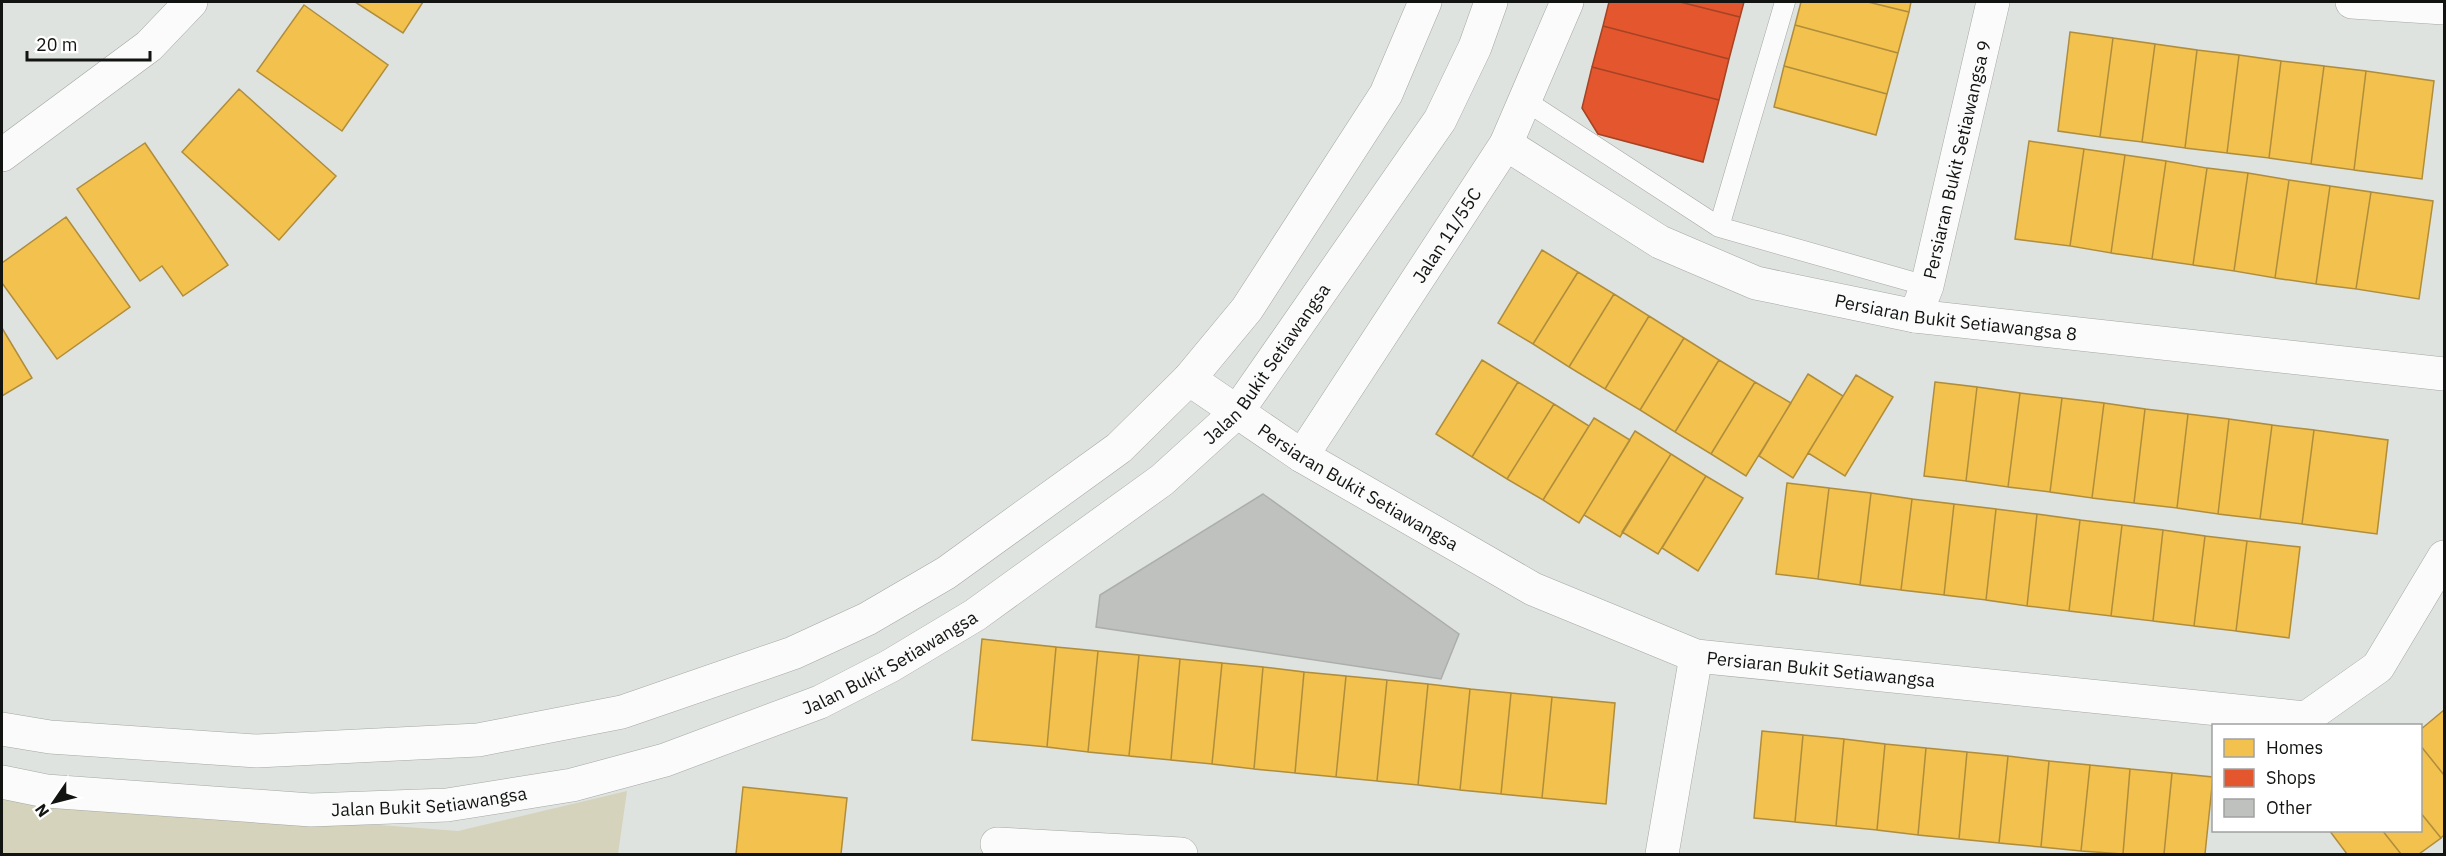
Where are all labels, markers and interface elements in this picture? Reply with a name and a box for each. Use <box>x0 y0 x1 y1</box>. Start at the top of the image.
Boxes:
scale bar <box>27 24 150 62</box>
text: 20 m <box>36 33 78 56</box>
street label: Persiaran Bukit Setiawangsa 9 <box>1917 38 1995 281</box>
street label: Jalan 11/55C <box>1407 183 1486 287</box>
street label: Jalan Bukit Setiawangsa <box>1198 278 1335 449</box>
street label: Persiaran Bukit Setiawangsa 8 <box>1833 288 2078 345</box>
street label: Persiaran Bukit Setiawangsa <box>1254 418 1463 555</box>
street label: Jalan Bukit Setiawangsa <box>799 605 982 719</box>
street label: Persiaran Bukit Setiawangsa <box>1706 646 1936 692</box>
legend <box>2212 724 2422 832</box>
text: Homes <box>2266 736 2323 759</box>
text: Shops <box>2266 766 2316 789</box>
north arrow <box>24 772 84 832</box>
street label: Jalan Bukit Setiawangsa <box>331 781 529 821</box>
text: Other <box>2266 796 2312 819</box>
text: N <box>30 800 53 821</box>

